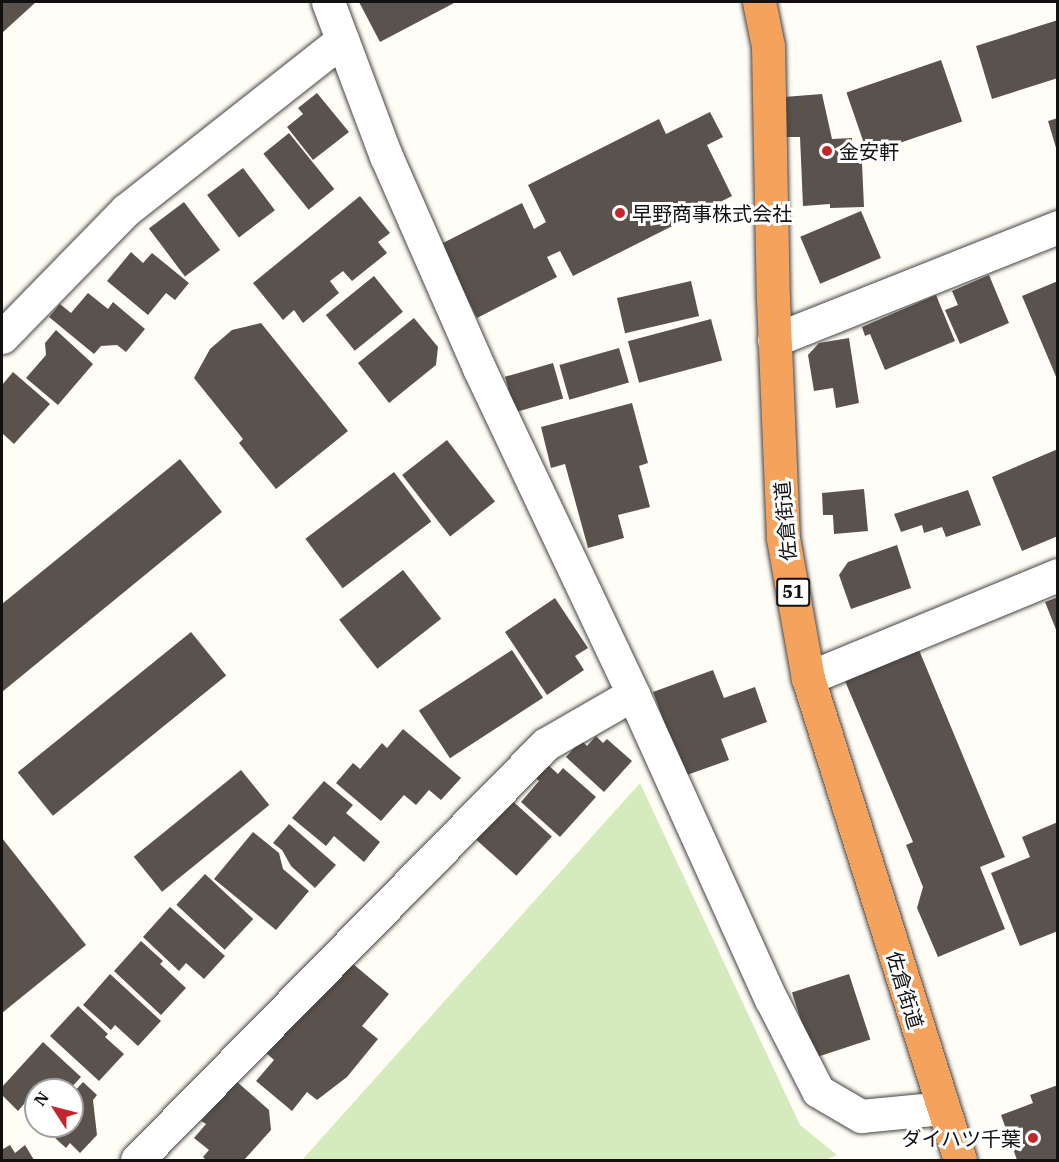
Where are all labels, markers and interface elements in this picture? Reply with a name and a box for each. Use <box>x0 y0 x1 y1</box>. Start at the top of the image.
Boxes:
place label: 金安軒 <box>839 139 899 163</box>
marker: 金安軒 <box>820 144 834 158</box>
place label: 早野商事株式会社 <box>632 201 792 225</box>
marker: 早野商事株式会社 <box>613 206 627 220</box>
street label: 佐倉街道 <box>770 480 800 562</box>
road number: 51 <box>775 577 811 607</box>
street label: 佐倉街道 <box>882 948 928 1032</box>
north arrow <box>24 1078 84 1138</box>
text: N <box>29 1088 53 1110</box>
place label: ダイハツ千葉 <box>901 1126 1021 1150</box>
marker: ダイハツ千葉 <box>1026 1131 1040 1145</box>

